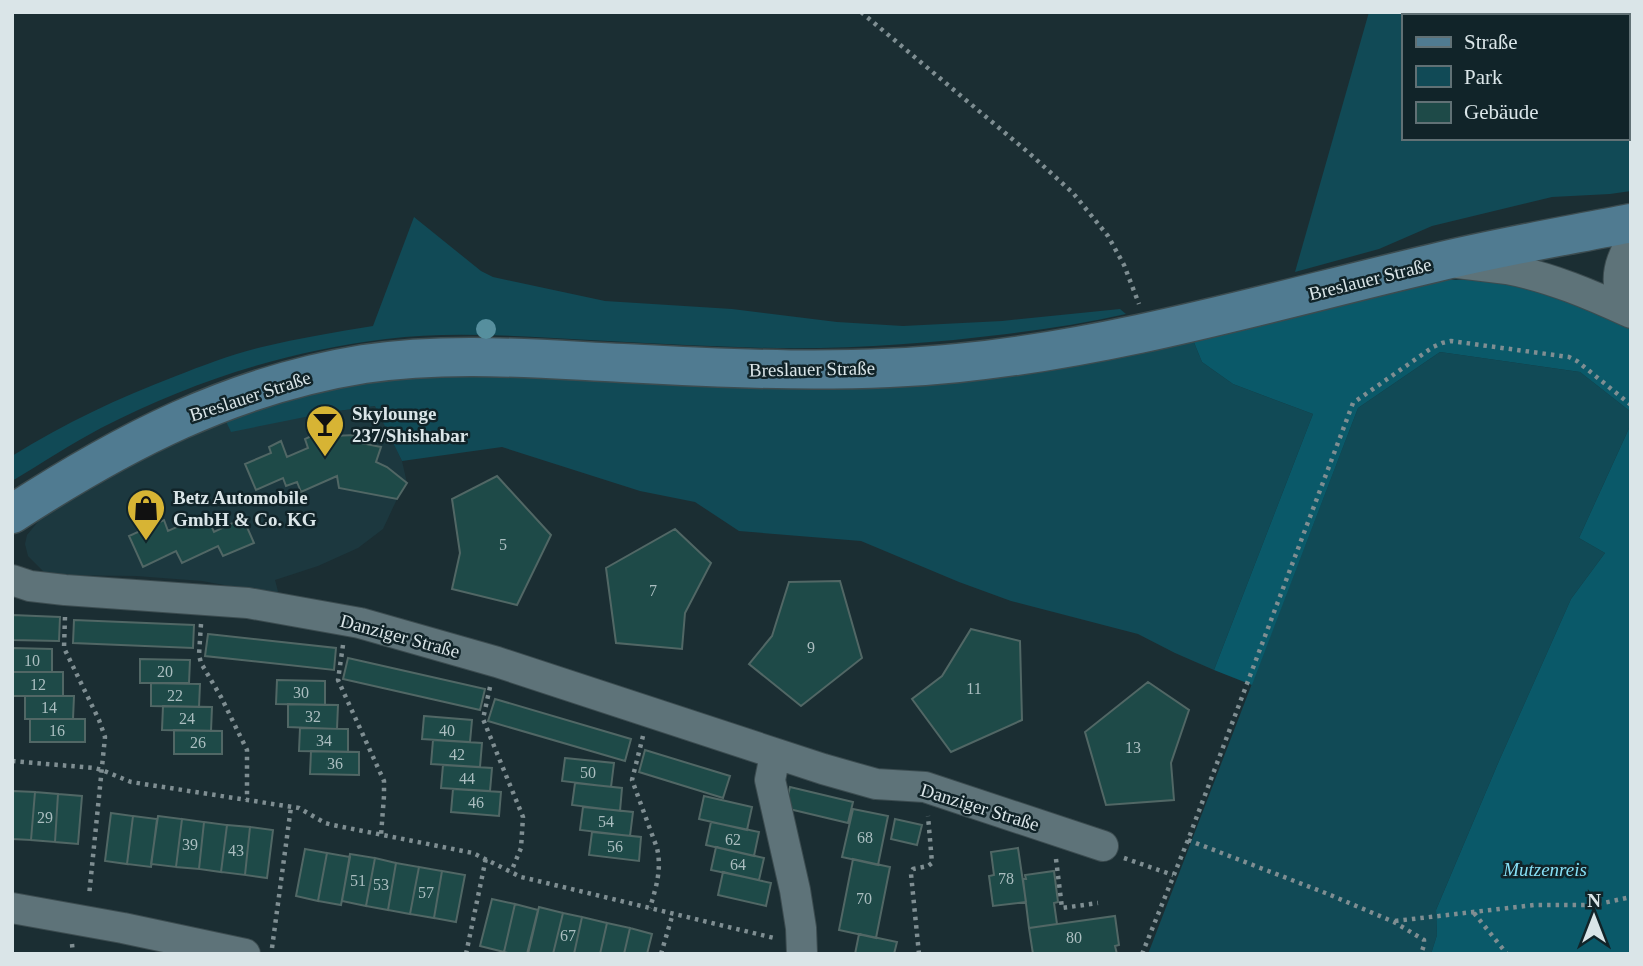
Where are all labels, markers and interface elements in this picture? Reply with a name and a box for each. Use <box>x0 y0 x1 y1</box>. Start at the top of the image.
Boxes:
legend <box>1402 14 1629 140</box>
text: Straße <box>1464 30 1518 54</box>
text: Park <box>1464 65 1503 89</box>
text: Gebäude <box>1464 100 1539 124</box>
street label: Breslauer Straße <box>1306 254 1434 304</box>
street label: Breslauer Straße <box>749 357 875 381</box>
street label: Breslauer Straße <box>187 367 313 425</box>
bar icon: Skylounge 237/Shishabar <box>304 403 346 458</box>
place label: Skylounge 237/Shishabar <box>352 403 469 446</box>
shop icon: Betz Automobile GmbH & Co. KG <box>125 487 167 542</box>
place label: Betz Automobile GmbH & Co. KG <box>173 487 317 530</box>
house number: 5 <box>499 536 507 553</box>
house number: 7 <box>649 582 657 599</box>
street label: Danziger Straße <box>338 610 462 662</box>
house number: 9 <box>807 639 815 656</box>
house number: 10 <box>24 652 40 669</box>
house number: 20 <box>157 663 173 680</box>
house number: 12 <box>30 676 46 693</box>
house number: 11 <box>966 680 982 697</box>
house number: 30 <box>293 684 309 701</box>
house number: 22 <box>167 687 183 704</box>
house number: 14 <box>41 699 57 716</box>
house number: 32 <box>305 708 321 725</box>
house number: 24 <box>179 710 195 727</box>
house number: 16 <box>49 722 65 739</box>
house number: 40 <box>439 722 455 739</box>
house number: 34 <box>316 732 332 749</box>
house number: 26 <box>190 734 206 751</box>
house number: 13 <box>1125 739 1141 756</box>
house number: 42 <box>449 746 465 763</box>
house number: 36 <box>327 755 343 772</box>
house number: 50 <box>580 764 596 781</box>
house number: 44 <box>459 770 475 787</box>
street label: Danziger Straße <box>918 779 1042 835</box>
house number: 46 <box>468 794 484 811</box>
house number: 29 <box>37 809 53 826</box>
house number: 54 <box>598 813 614 830</box>
house number: 68 <box>857 829 873 846</box>
house number: 62 <box>725 831 741 848</box>
house number: 39 <box>182 836 198 853</box>
house number: 56 <box>607 838 623 855</box>
house number: 43 <box>228 842 244 859</box>
house number: 64 <box>730 856 746 873</box>
park label: Mutzenreis <box>1502 859 1587 880</box>
house number: 78 <box>998 870 1014 887</box>
house number: 51 <box>350 872 366 889</box>
house number: 53 <box>373 876 389 893</box>
north arrow <box>1559 882 1629 952</box>
house number: 57 <box>418 884 434 901</box>
house number: 70 <box>856 890 872 907</box>
text: N <box>1587 890 1601 911</box>
house number: 67 <box>560 927 576 944</box>
house number: 80 <box>1066 929 1082 946</box>

